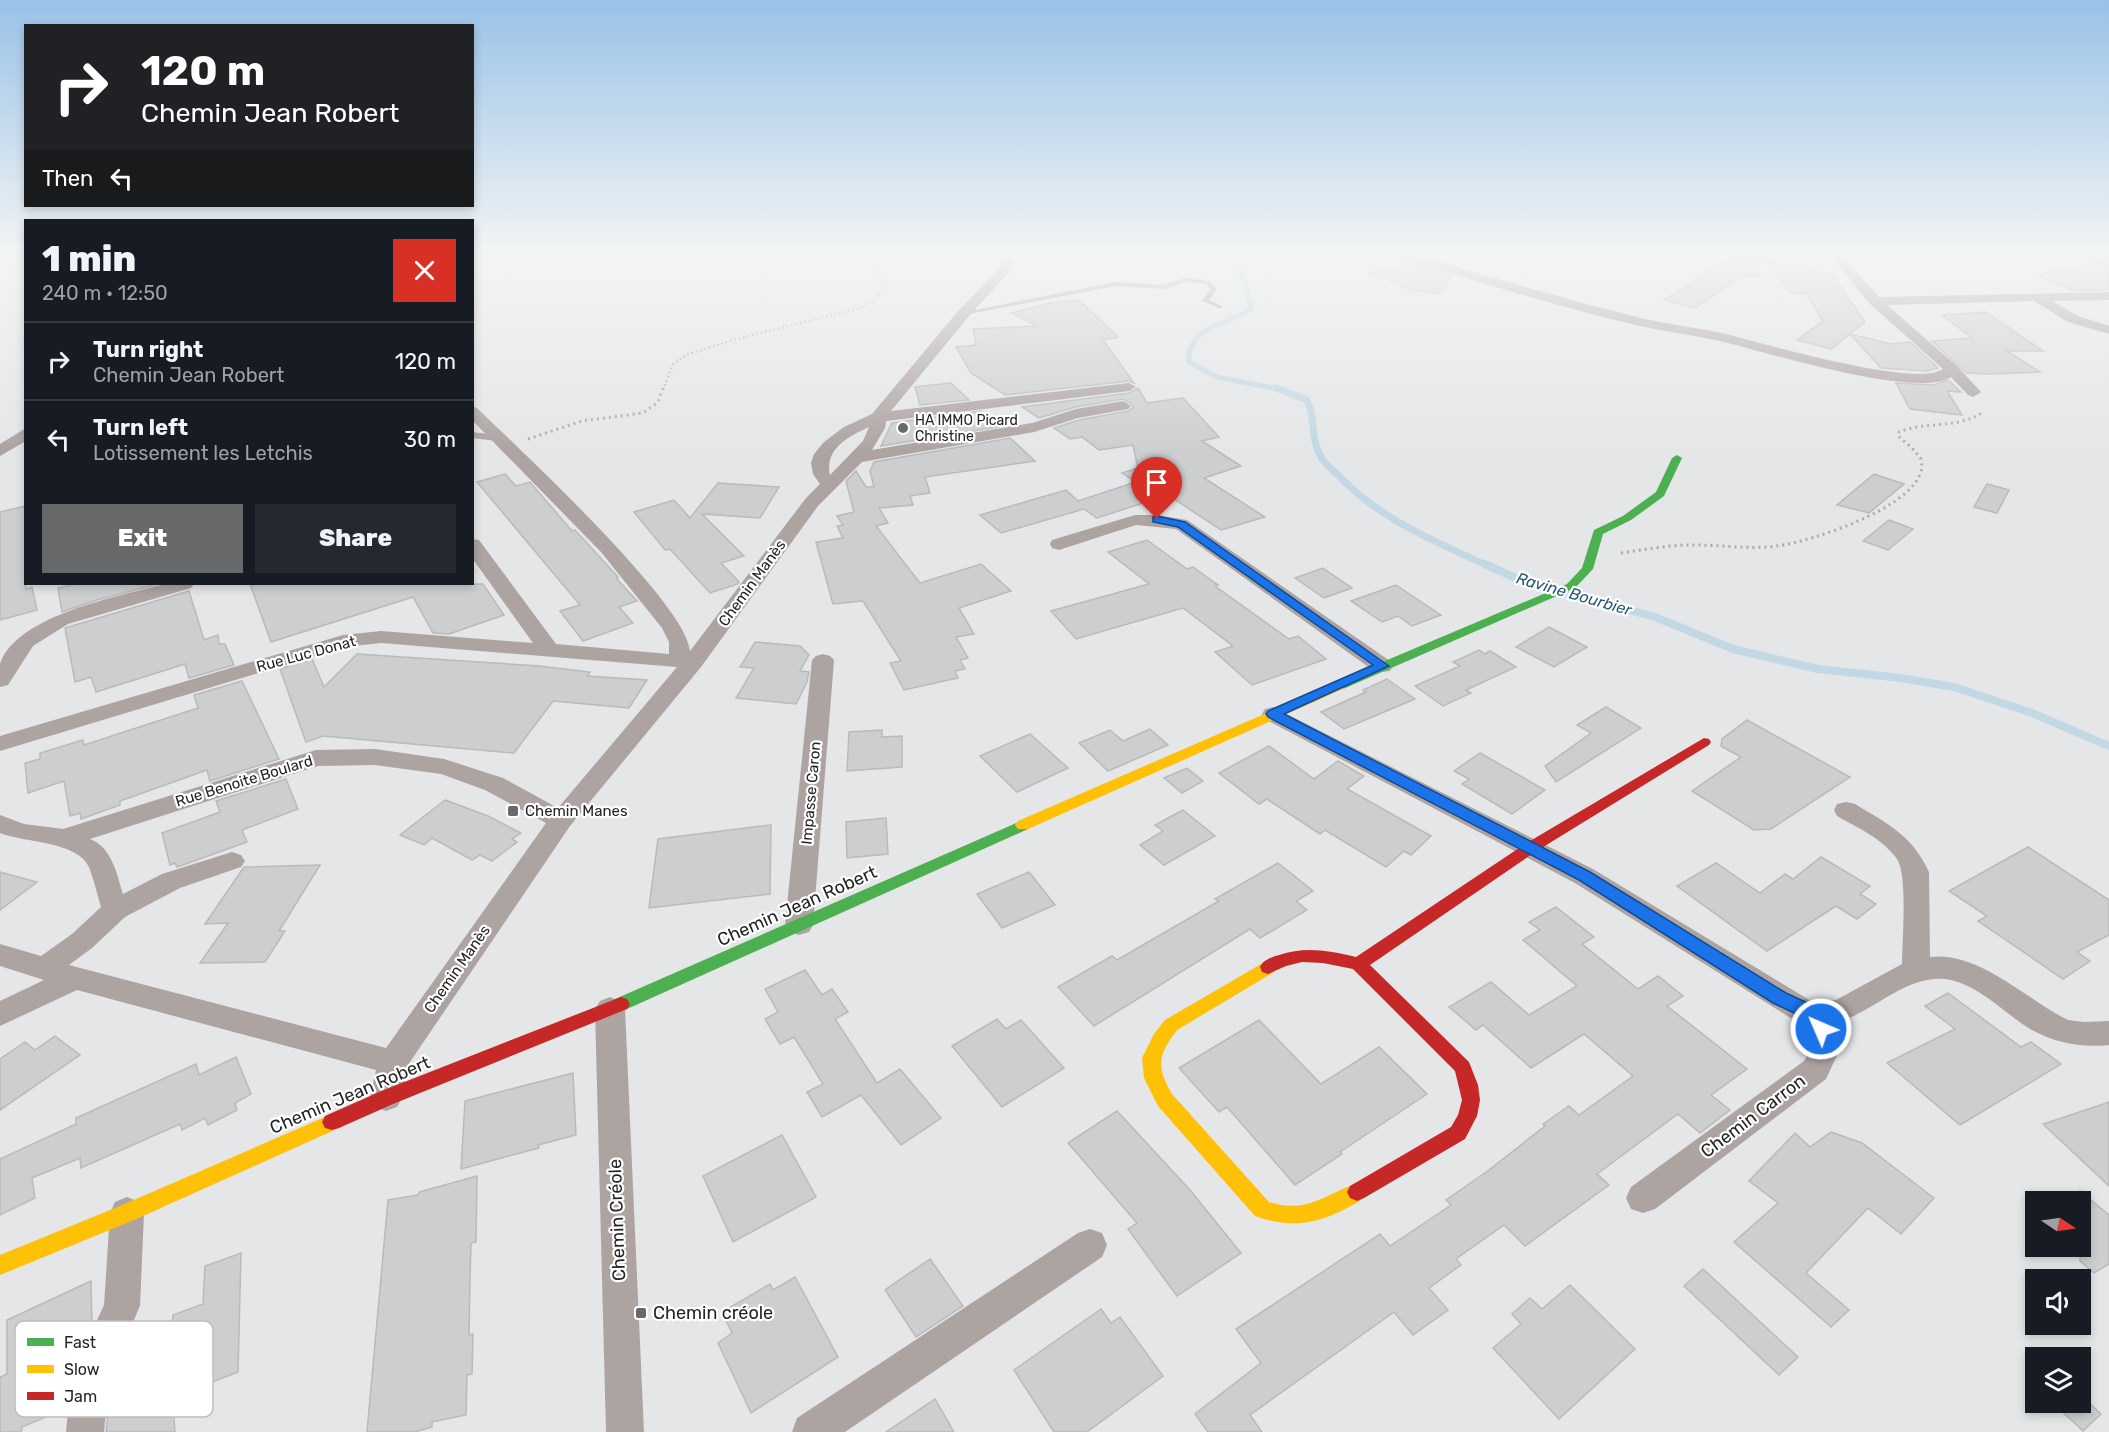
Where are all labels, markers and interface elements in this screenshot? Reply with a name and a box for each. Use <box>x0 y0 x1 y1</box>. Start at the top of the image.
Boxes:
text: 120 m <box>141 46 265 96</box>
icon: right <box>42 48 120 126</box>
text: Chemin Jean Robert <box>141 97 399 129</box>
icon: left <box>105 162 138 195</box>
text: Then <box>42 165 93 192</box>
text: 1 min <box>42 237 136 280</box>
button: close <box>393 239 456 302</box>
text: 240 m · 12:50 <box>42 281 168 305</box>
text: Turn right <box>93 336 203 363</box>
icon: right <box>42 345 75 378</box>
text: 120 m <box>395 348 456 375</box>
text: Chemin Jean Robert <box>93 363 284 387</box>
place label: HA IMMO Picard Christine <box>915 412 1018 445</box>
text: Turn left <box>93 414 188 441</box>
marker: HA IMMO Picard Christine <box>896 421 910 435</box>
icon: left <box>42 423 75 456</box>
text: 30 m <box>404 426 456 453</box>
text: Lotissement les Letchis <box>93 441 313 465</box>
pin <box>1131 457 1182 519</box>
icon: arrive <box>1140 466 1173 499</box>
button: Exit <box>42 504 243 573</box>
button: Share <box>255 504 456 573</box>
street label: Chemin Manès <box>715 536 790 630</box>
water label: Ravine Bourbier <box>1514 568 1635 620</box>
street label: Rue Luc Donat <box>254 632 358 676</box>
street label: Impasse Caron <box>798 741 824 845</box>
street label: Rue Benoite Boulard <box>173 752 315 810</box>
place label: Chemin Manes <box>525 802 628 820</box>
marker: Chemin Manes <box>506 804 520 818</box>
street label: Chemin Jean Robert <box>714 861 880 951</box>
street label: Chemin Manès <box>420 922 494 1016</box>
position arrow <box>1789 997 1853 1061</box>
street label: Chemin Jean Robert <box>266 1051 434 1139</box>
street label: Chemin Carron <box>1696 1069 1810 1163</box>
street label: Chemin Créole <box>604 1159 630 1281</box>
north arrow <box>2025 1191 2091 1257</box>
map controls <box>2025 1191 2091 1413</box>
button: sound <box>2025 1269 2091 1335</box>
place label: Chemin créole <box>653 1302 773 1324</box>
marker: Chemin créole <box>634 1306 648 1320</box>
legend <box>15 1321 213 1417</box>
text: Fast <box>64 1333 96 1352</box>
button: layers <box>2025 1347 2091 1413</box>
text: Slow <box>64 1360 100 1379</box>
text: Jam <box>64 1387 97 1406</box>

